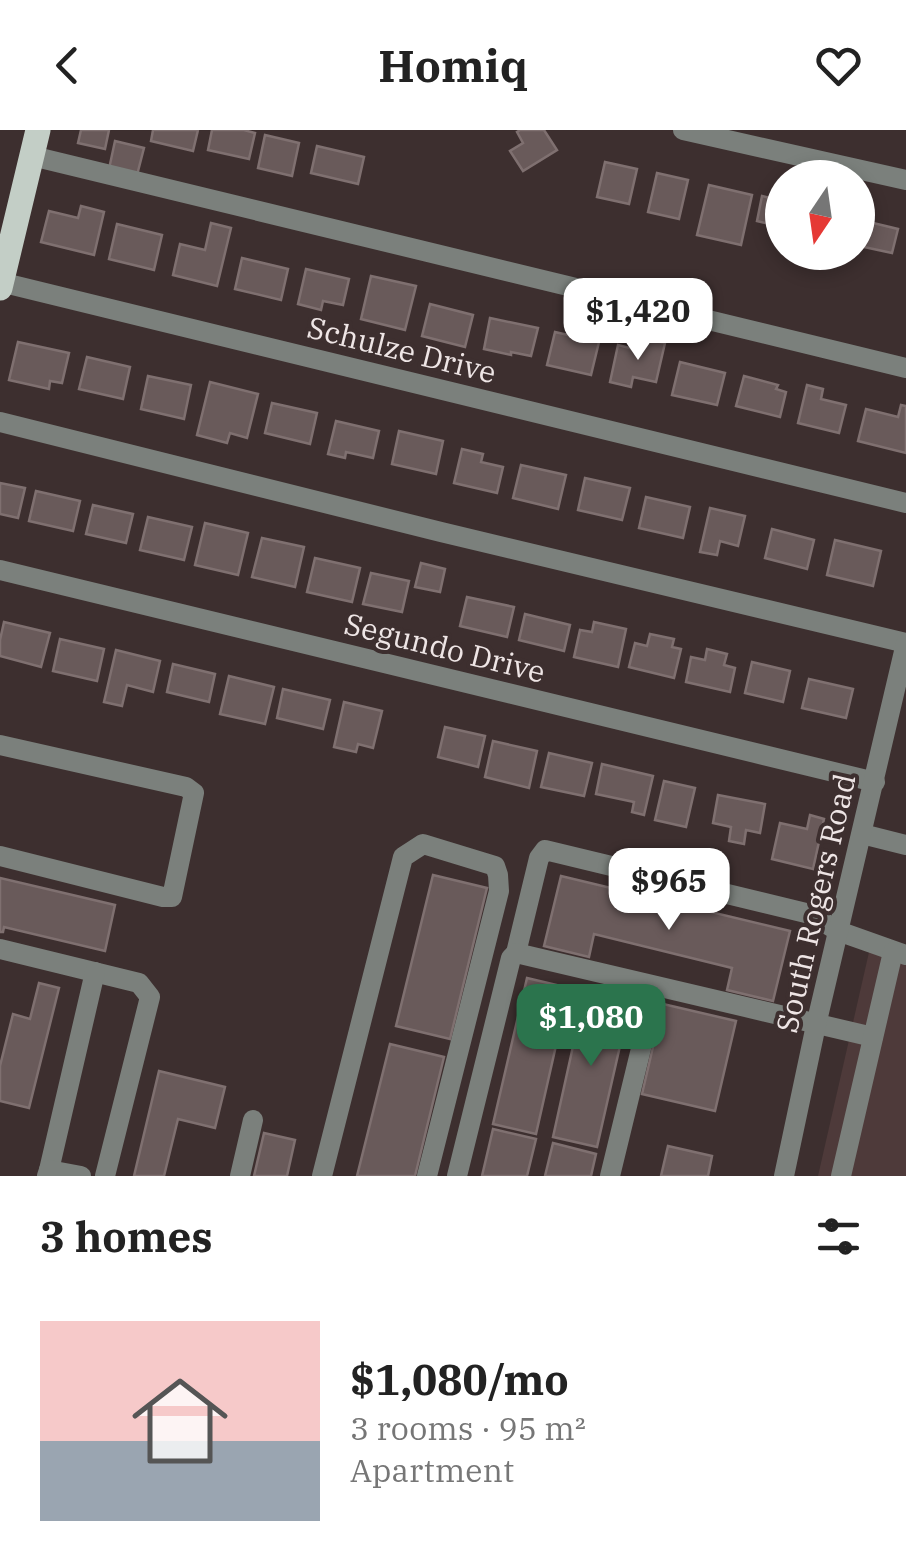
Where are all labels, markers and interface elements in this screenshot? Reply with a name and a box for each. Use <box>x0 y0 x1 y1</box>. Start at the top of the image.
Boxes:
text: Homiq <box>378 36 528 94</box>
icon: back <box>40 38 95 93</box>
icon: heart <box>811 38 866 93</box>
north arrow <box>765 160 875 270</box>
map controls <box>765 160 875 270</box>
pin: $1,420 <box>557 278 719 363</box>
text: $1,420 <box>586 289 690 331</box>
street label: Schulze Drive <box>304 307 500 391</box>
street label: Segundo Drive <box>341 603 549 691</box>
street label: South Rogers Road <box>766 770 864 1036</box>
pin: $965 <box>610 848 728 933</box>
text: $965 <box>631 859 707 901</box>
pin: $1,080 <box>510 984 672 1069</box>
text: $1,080 <box>539 995 643 1037</box>
text: 3 homes <box>40 1209 213 1264</box>
icon: filters <box>811 1209 866 1264</box>
text: $1,080/mo <box>350 1352 569 1407</box>
icon: home <box>120 1361 240 1481</box>
text: 3 rooms · 95 m² <box>350 1407 586 1449</box>
text: Apartment <box>350 1449 514 1491</box>

